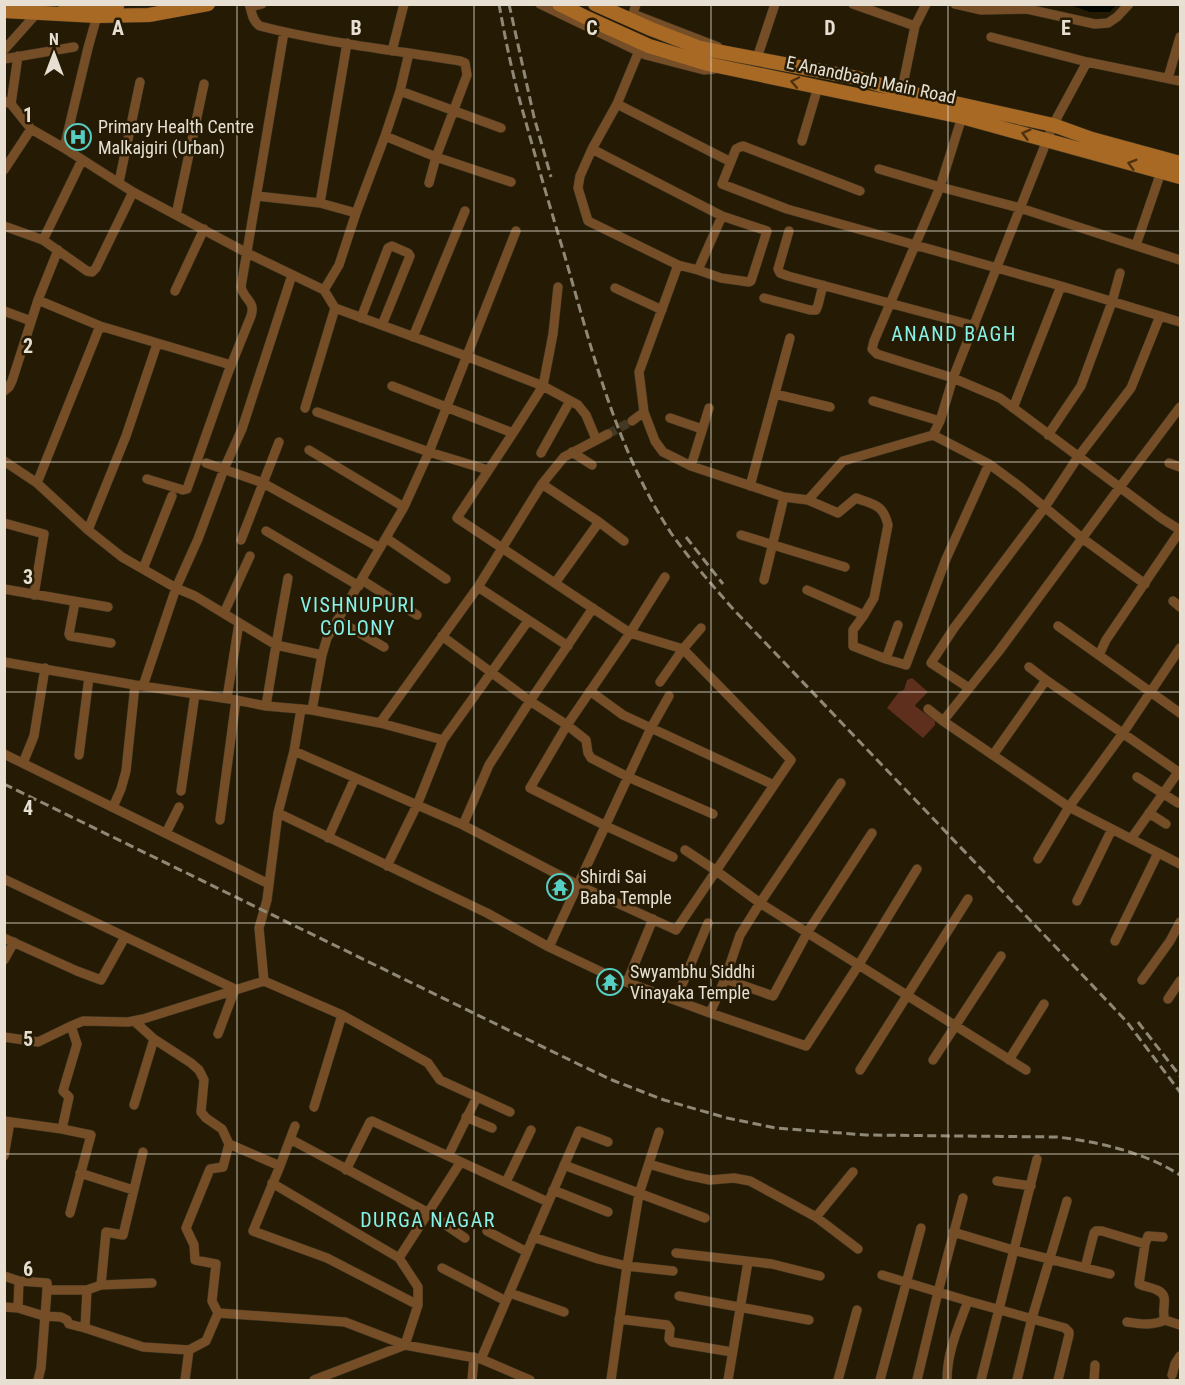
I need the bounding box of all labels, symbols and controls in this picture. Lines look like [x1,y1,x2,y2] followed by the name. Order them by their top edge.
[112,16,124,40] text: A
[350,16,362,40] text: B
[586,16,598,40] text: C
[824,16,836,40] text: D
[1061,16,1071,40] text: E
[24,24,84,84] north arrow
[49,30,59,49] text: N
[784,51,958,108] street label: E Anandbagh Main Road
[790,76,800,89] one-way arrow
[23,103,33,127] text: 1
[98,116,254,159] place label: Primary Health Centre Malkajgiri (Urban)
[63,122,93,152] hospital icon: Primary Health Centre Malkajgiri (Urban)
[1021,129,1032,141] one-way arrow
[1127,158,1137,171] one-way arrow
[891,322,1017,346] district label: ANAND BAGH
[23,334,33,358] text: 2
[23,565,33,589] text: 3
[300,593,416,640] district label: VISHNUPURI COLONY
[23,796,33,820] text: 4
[580,866,672,908] place label: Shirdi Sai Baba Temple
[545,872,575,902] temple icon: Shirdi Sai Baba Temple
[630,961,755,1003] place label: Swyambhu Siddhi Vinayaka Temple
[595,967,625,997] temple icon: Swyambhu Siddhi Vinayaka Temple
[23,1027,33,1051] text: 5
[360,1208,496,1232] district label: DURGA NAGAR
[23,1257,33,1281] text: 6

